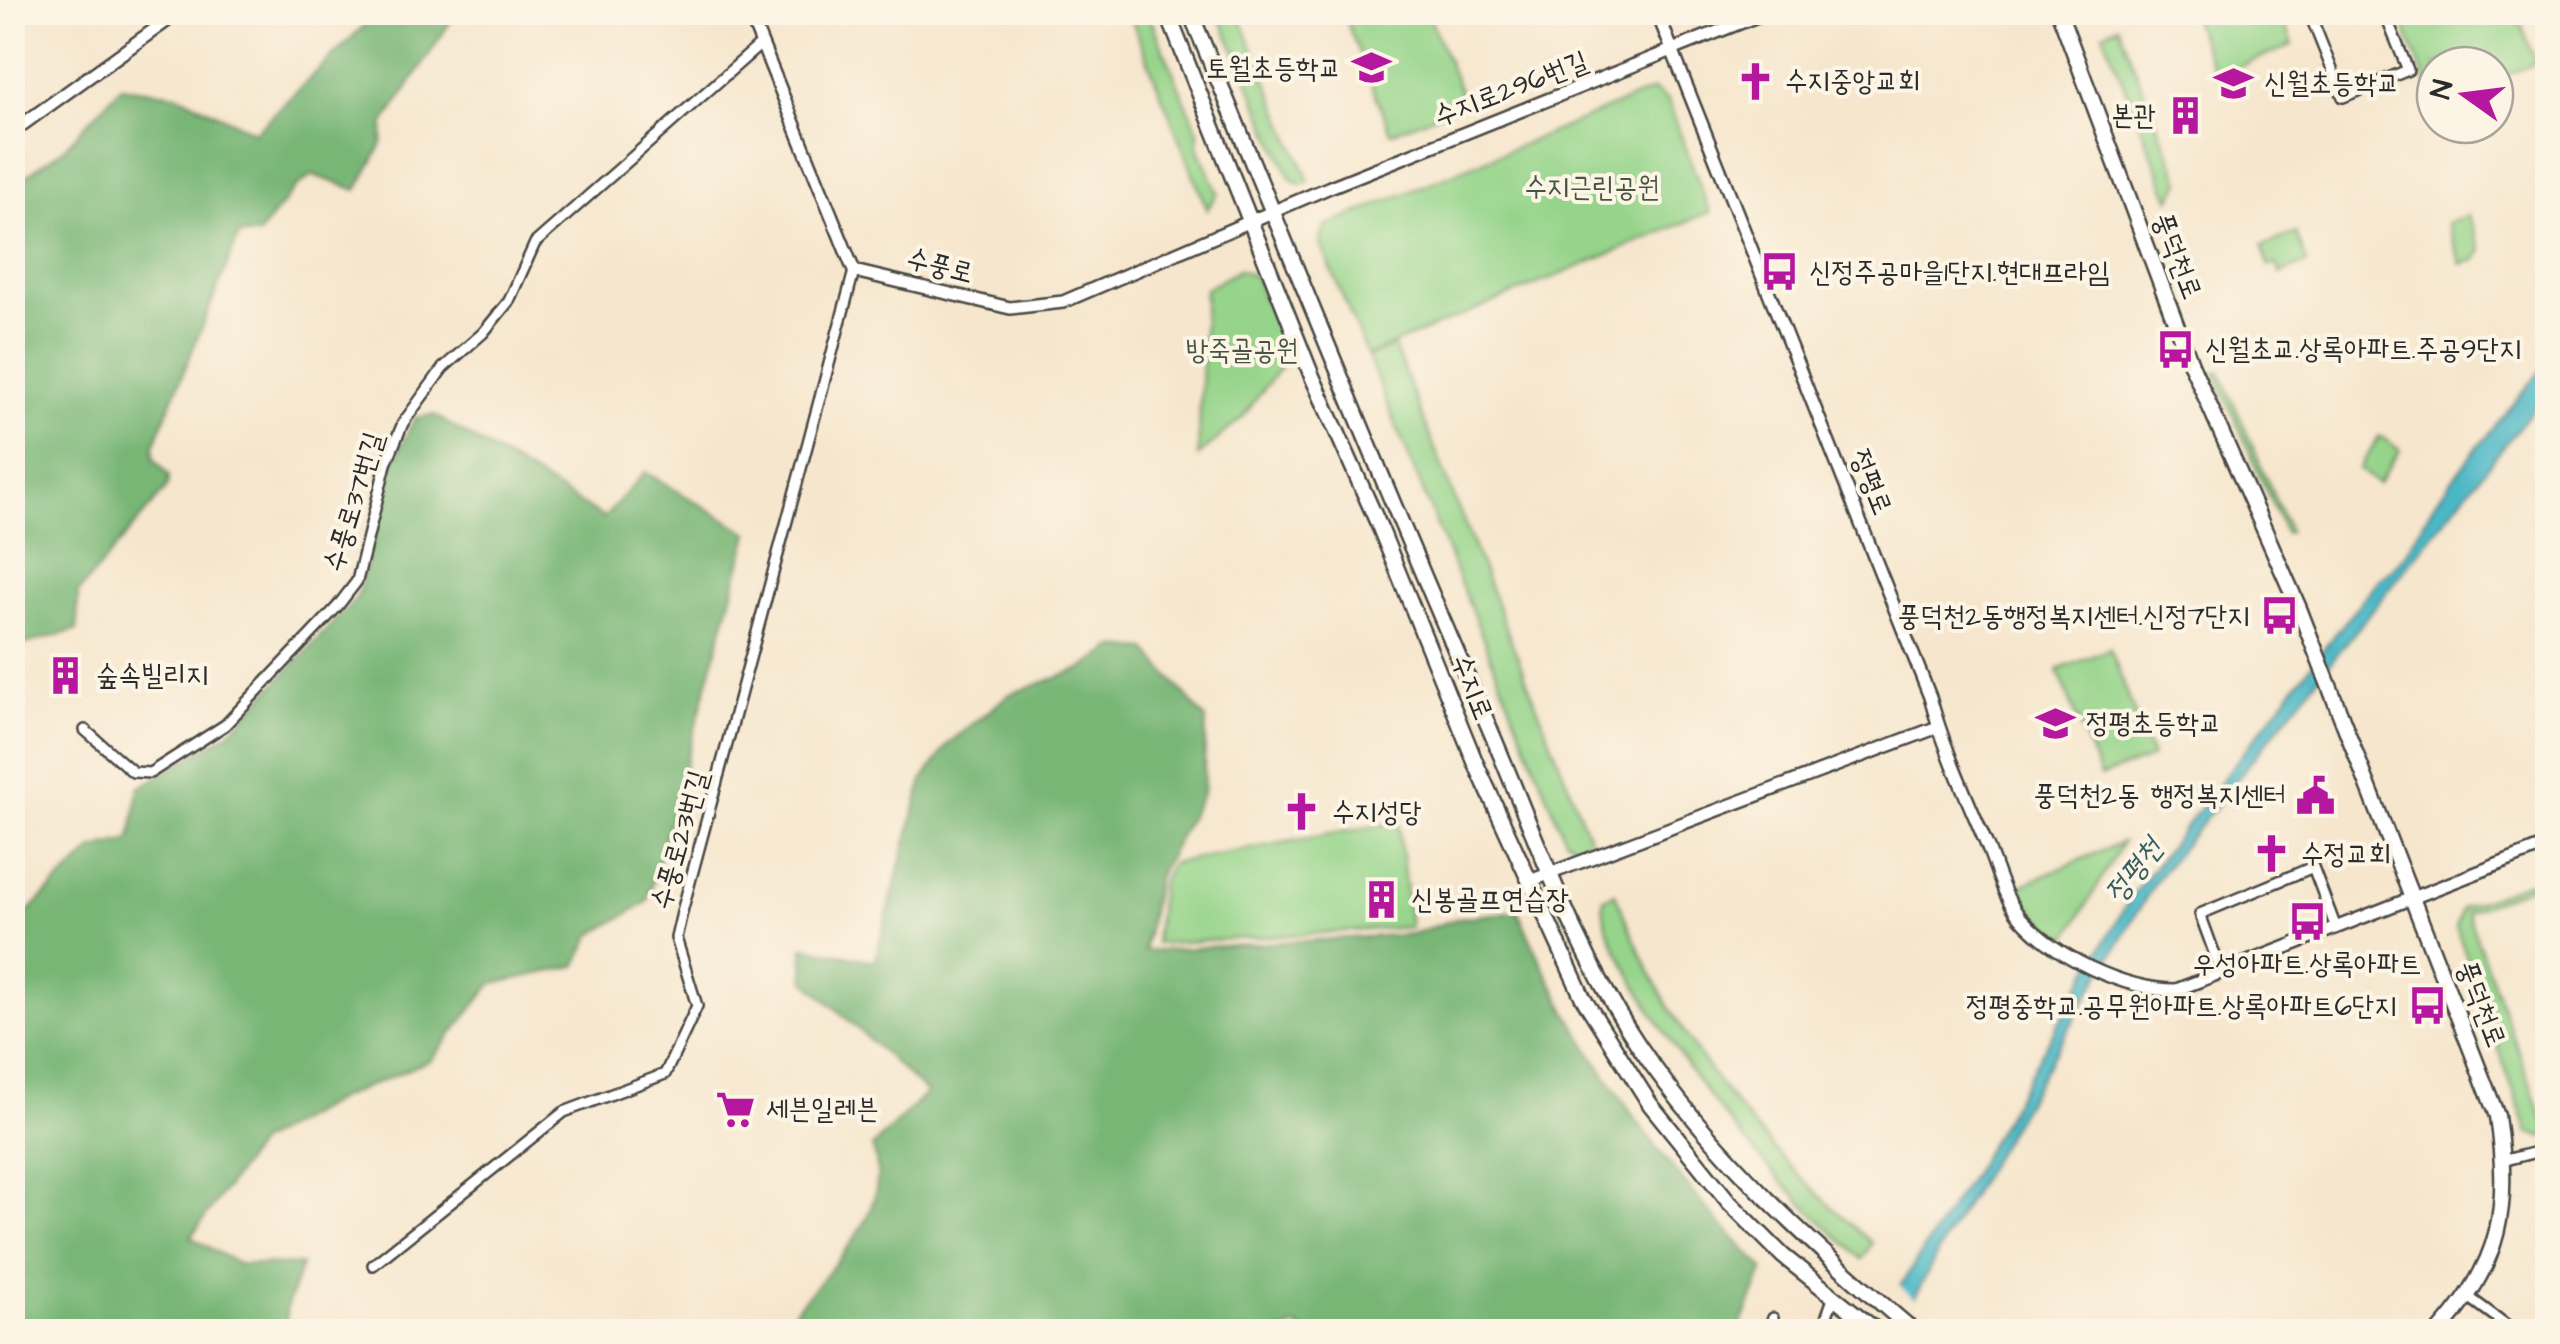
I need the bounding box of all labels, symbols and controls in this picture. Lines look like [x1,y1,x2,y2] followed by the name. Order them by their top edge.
[1428,42,1594,136] street label: 수지로296번길
[2415,45,2515,145] north arrow
[1350,47,1392,89] school or university icon: 토월초등학교
[1206,49,1341,88] place label: 토월초등학교
[1734,60,1776,102] church icon: 수지중앙교회
[1785,62,1920,101] place label: 수지중앙교회
[2213,62,2255,104] school or university icon: 신월초등학교
[2264,64,2399,103] place label: 신월초등학교
[2421,76,2463,103] text: N
[2165,94,2207,136] building icon: 본관
[2111,96,2156,135] place label: 본관
[1524,168,1660,207] park label: 수지근린공원
[2143,207,2211,305] street label: 풍덕천로
[902,239,978,293] street label: 수풍로
[1758,251,1800,293] bus stop icon: 신정주공마을1단지.현대프라임
[1809,253,2109,292] place label: 신정주공마을1단지.현대프라임
[2154,328,2196,370] bus stop icon: 신월초교.상록아파트.주공9단지
[2205,330,2522,369] place label: 신월초교.상록아파트.주공9단지
[1186,331,1298,370] park label: 방죽골공원
[314,427,394,577] street label: 수풍로37번길
[1840,443,1902,521] street label: 정평로
[2259,595,2301,637] bus stop icon: 풍덕천2동행정복지센터.신정7단지
[1897,597,2250,636] place label: 풍덕천2동행정복지센터.신정7단지
[1441,648,1503,726] street label: 수지로
[45,654,87,696] building icon: 숲속빌리지
[96,656,209,695] place label: 숲속빌리지
[2035,702,2077,744] school or university icon: 정평초등학교
[2086,704,2221,743] place label: 정평초등학교
[642,766,718,914] street label: 수풍로23번길
[2295,774,2337,816] public building icon: 풍덕천2동 행정복지센터
[2033,776,2286,815] place label: 풍덕천2동 행정복지센터
[1281,791,1323,833] church icon: 수지성당
[1332,793,1422,832] place label: 수지성당
[2095,827,2175,912] water label: 정평천
[2250,833,2292,875] church icon: 수정교회
[2301,835,2391,874] place label: 수정교회
[1360,878,1402,920] building icon: 신봉골프연습장
[1411,880,1569,919] place label: 신봉골프연습장
[2286,901,2328,943] bus stop icon: 우성아파트.상록아파트
[2192,945,2422,984] place label: 우성아파트.상록아파트
[2447,955,2515,1053] street label: 풍덕천로
[2406,985,2448,1027] bus stop icon: 정평중학교.공무원아파트.상록아파트6단지
[1966,987,2397,1026] place label: 정평중학교.공무원아파트.상록아파트6단지
[715,1088,757,1130] supermarket icon: 세븐일레븐
[766,1090,879,1129] place label: 세븐일레븐

